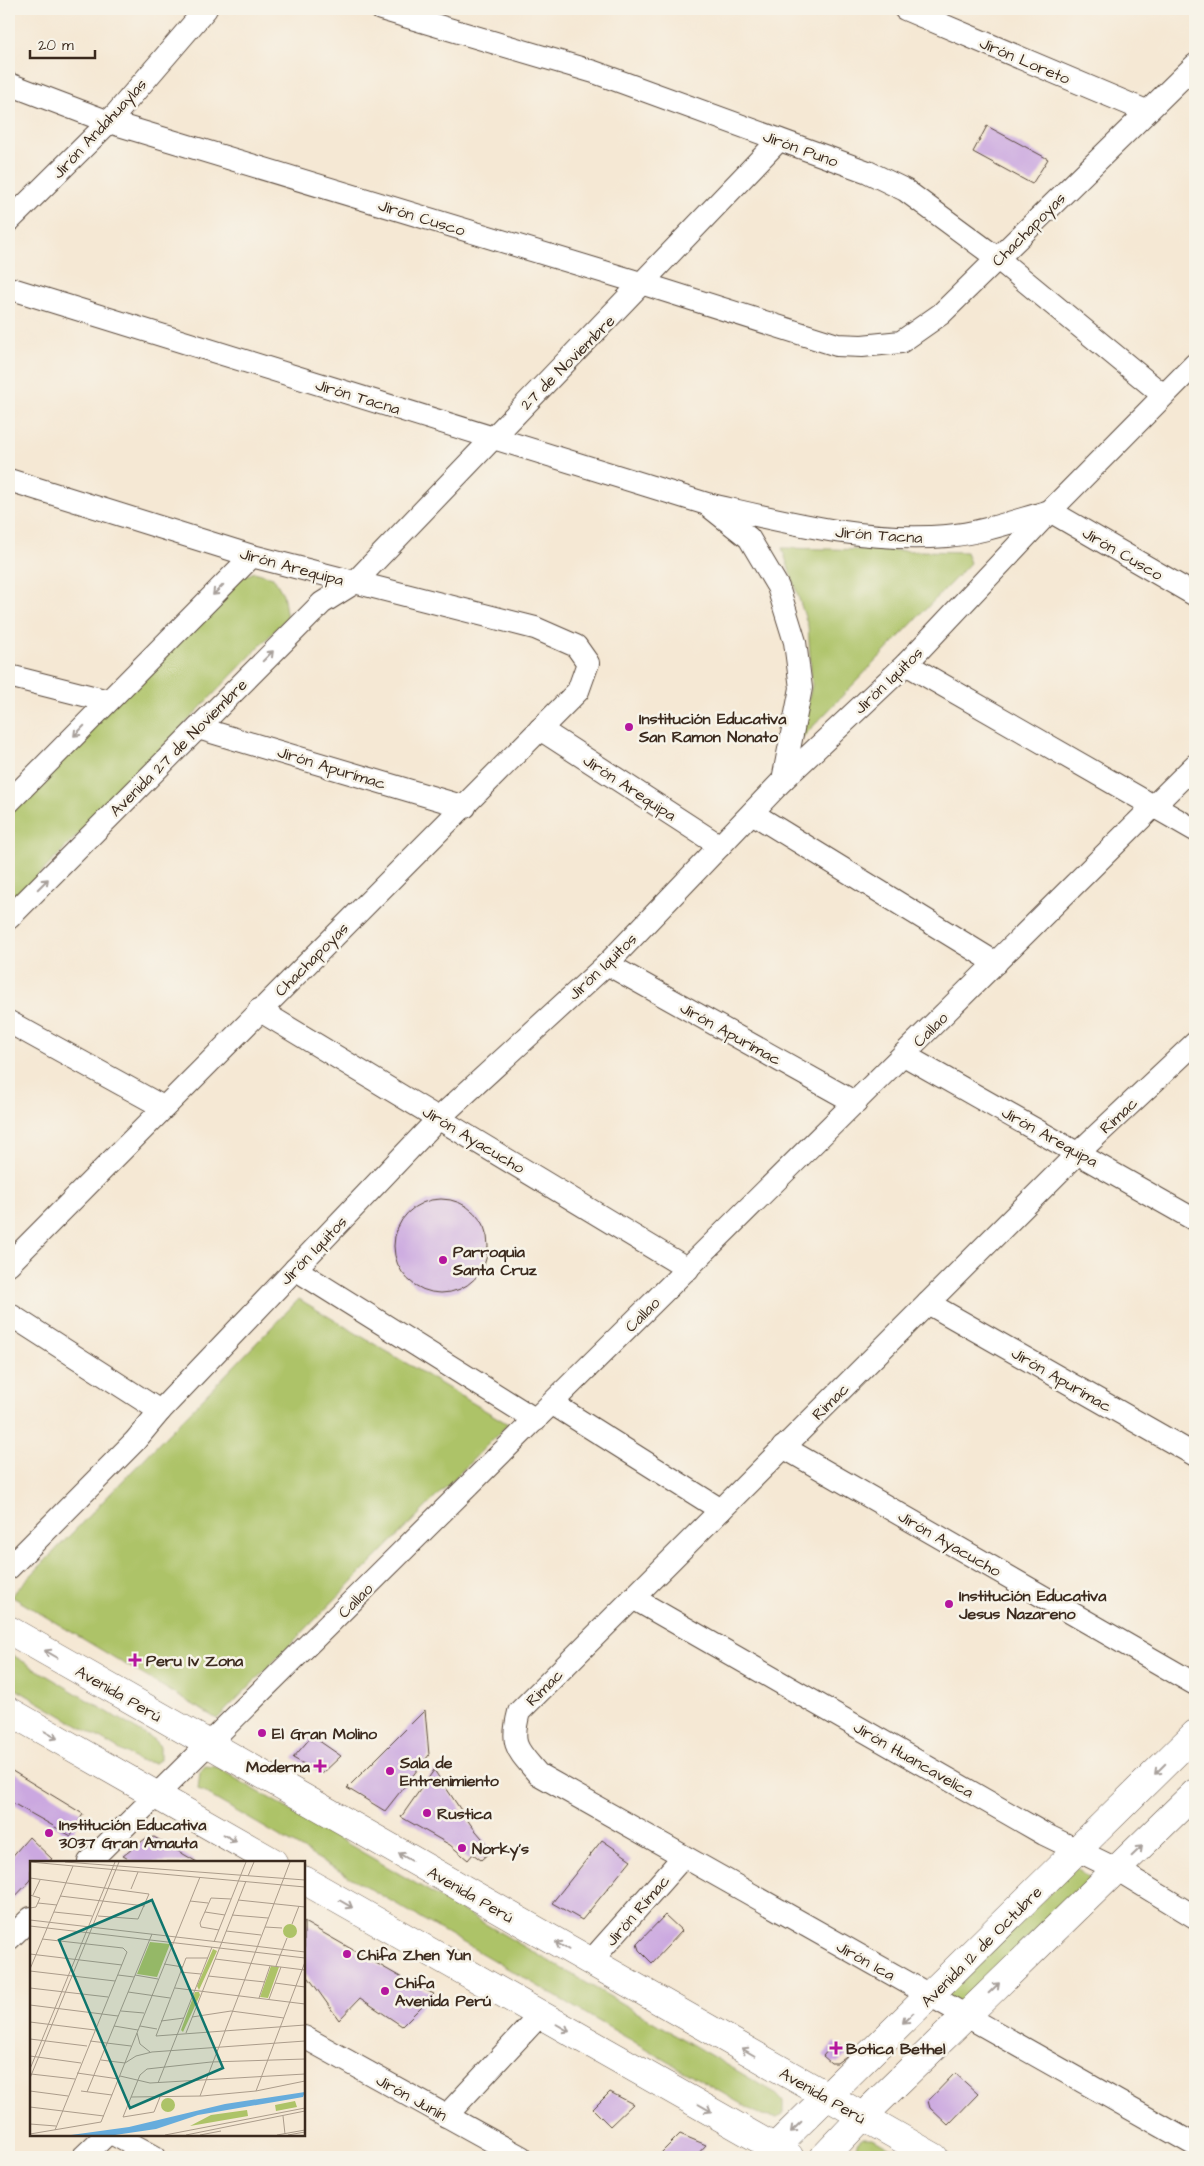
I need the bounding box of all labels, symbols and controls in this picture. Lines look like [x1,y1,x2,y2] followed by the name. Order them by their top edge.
[30,28,95,60] scale bar
[976,32,1073,90] street label: Jirón Loreto
[38,35,74,56] text: 20 m
[48,74,153,184] street label: Jirón Andahuaylas
[760,125,841,173] street label: Jirón Puno
[987,188,1071,272] street label: Chachapoyas
[376,194,468,242] street label: Jirón Cusco
[515,310,620,415] street label: 27 de Noviembre
[313,374,403,420] street label: Jirón Tacna
[835,521,923,549] street label: Jirón Tacna
[1078,522,1167,586] street label: Jirón Cusco
[237,543,346,591] street label: Jirón Arequipa
[212,584,224,596] one-way arrow
[849,642,928,719] street label: Jirón Iquitos
[262,650,274,662] one-way arrow
[105,674,253,821] street label: Avenida 27 de Noviembre
[638,708,787,748] place label: Institución Educativa San Ramon Nonato
[623,721,635,733] marker: Institución Educativa San Ramon Nonato
[73,725,85,737] one-way arrow
[275,741,389,795] street label: Jirón Apurímac
[579,750,680,826] street label: Jirón Arequipa
[37,878,49,890] one-way arrow
[270,918,354,1002] street label: Chachapoyas
[563,928,642,1005] street label: Jirón Iquitos
[676,997,785,1071] street label: Jirón Apurímac
[908,1007,953,1052] street label: Callao
[1095,1092,1142,1139] street label: Rimac
[418,1101,529,1180] street label: Jirón Ayacucho
[998,1101,1101,1172] street label: Jirón Arequipa
[275,1211,352,1290] street label: Jirón Iquitos
[452,1241,538,1281] place label: Parroquia Santa Cruz
[437,1254,449,1266] marker: Parroquia Santa Cruz
[620,1292,665,1337] street label: Callao
[1007,1342,1116,1417] street label: Jirón Apurímac
[807,1378,854,1425] street label: Rimac
[893,1505,1005,1583] street label: Jirón Ayacucho
[333,1578,378,1623] street label: Callao
[958,1585,1107,1625] place label: Institución Educativa Jesus Nazareno
[943,1598,955,1610] marker: Institución Educativa Jesus Nazareno
[45,1649,59,1659] one-way arrow
[146,1650,244,1672] place label: Peru Iv Zona
[128,1653,142,1667] marker: Peru Iv Zona
[71,1660,166,1727] street label: Avenida Perú
[521,1664,568,1711] street label: Rimac
[849,1716,978,1803] street label: Jirón Huancavelica
[272,1723,378,1745] place label: El Gran Molino
[256,1727,268,1739] marker: El Gran Molino
[43,1731,58,1740] one-way arrow
[399,1752,500,1792] place label: Sala de Entrenimiento
[246,1756,311,1778] place label: Moderna
[314,1760,326,1772] marker: Moderna
[1155,1762,1167,1774] one-way arrow
[384,1765,396,1777] marker: Sala de Entrenimiento
[437,1803,493,1825] place label: Rustica
[421,1807,433,1819] marker: Rustica
[58,1814,207,1854] place label: Institución Educativa 3037 Gran Amauta
[43,1827,55,1839] marker: Institución Educativa 3037 Gran Amauta
[223,1833,237,1843] one-way arrow
[472,1838,529,1861] place label: Norky's
[456,1842,468,1854] marker: Norky's
[1130,1845,1143,1857] one-way arrow
[399,1851,413,1861] one-way arrow
[30,1861,305,2136] inset map
[423,1861,518,1928] street label: Avenida Perú
[601,1870,675,1951] street label: Jirón Rímac
[916,1881,1047,2012] street label: Avenida 12 de Octubre
[338,1900,353,1909] one-way arrow
[832,1936,899,1986] street label: Jirón Ica
[554,1941,569,1951] one-way arrow
[357,1944,471,1966] place label: Chifa Zhen Yun
[341,1948,353,1960] marker: Chifa Zhen Yun
[395,1972,491,2012] place label: Chifa Avenida Perú
[988,1982,1001,1994] one-way arrow
[379,1985,391,1997] marker: Chifa Avenida Perú
[902,2012,915,2024] one-way arrow
[556,2023,571,2033] one-way arrow
[846,2038,946,2060] place label: Botica Bethel
[830,2042,842,2054] marker: Botica Bethel
[742,2047,756,2057] one-way arrow
[775,2062,870,2129] street label: Avenida Perú
[372,2069,451,2126] street label: Jirón Junín
[697,2103,712,2113] one-way arrow
[790,2121,802,2133] one-way arrow

